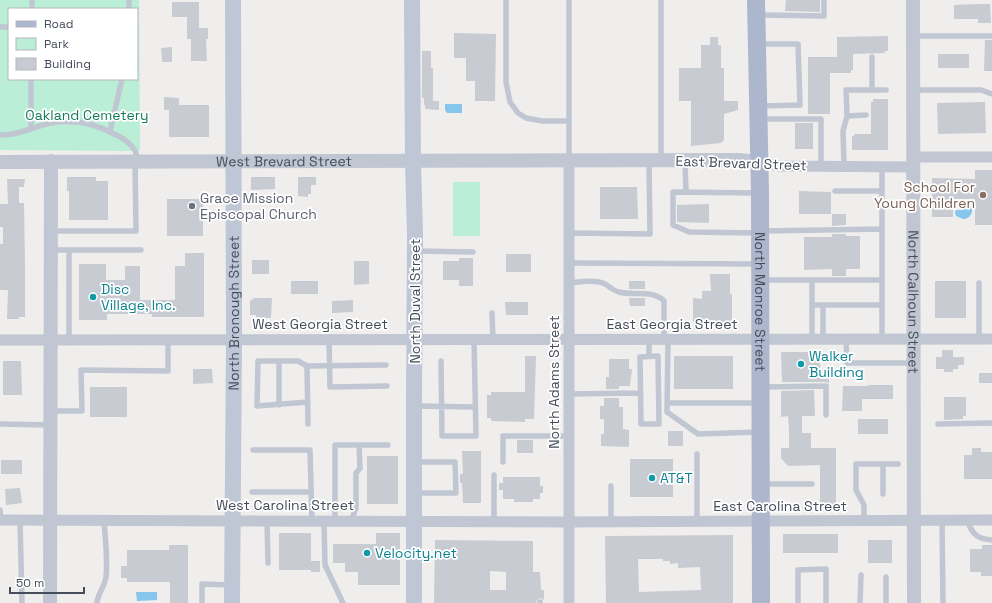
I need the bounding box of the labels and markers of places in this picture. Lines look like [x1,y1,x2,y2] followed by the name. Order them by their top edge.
[874,178,975,212] place label: School For Young Children
[200,189,317,223] place label: Grace Mission Episcopal Church
[978,190,988,200] marker: School For Young Children
[187,201,197,211] marker: Grace Mission Episcopal Church
[101,280,175,314] place label: Disc Village, Inc.
[88,292,98,302] marker: Disc Village, Inc.
[809,347,864,381] place label: Walker Building
[796,359,806,369] marker: Walker Building
[660,469,693,487] place label: AT&T
[647,473,657,483] marker: AT&T
[375,544,457,562] place label: Velocity.net
[362,548,372,558] marker: Velocity.net

